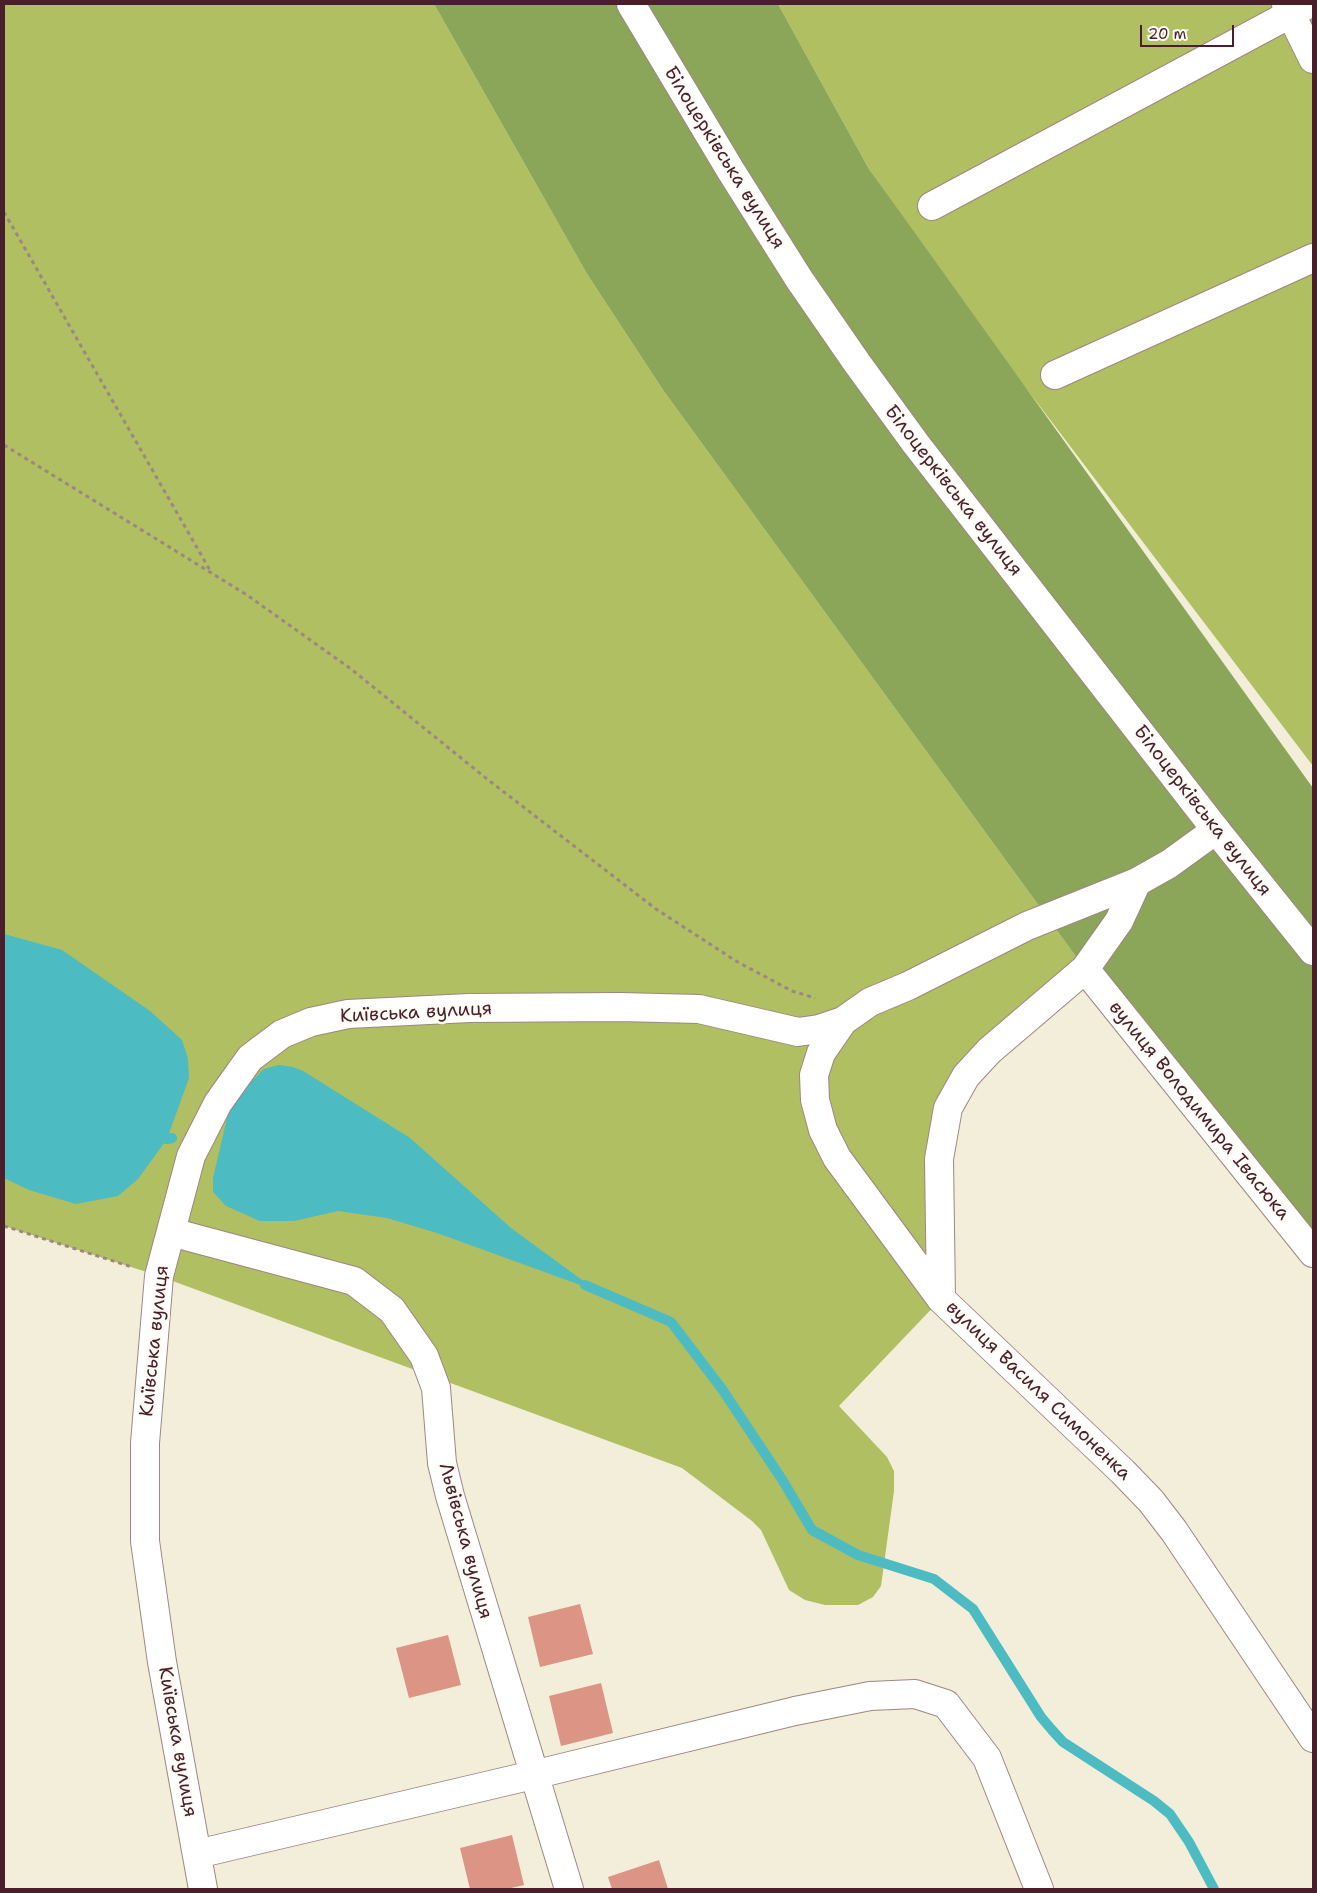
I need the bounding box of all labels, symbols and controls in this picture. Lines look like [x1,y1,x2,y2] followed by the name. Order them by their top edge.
[1142,15,1236,47] scale bar
[1148,24,1187,44] text: 20 m
[658,63,790,253] street label: Білоцерківська вулиця
[879,401,1027,581] street label: Білоцерківська вулиця
[1128,721,1276,901] street label: Білоцерківська вулиця
[1104,997,1294,1225] street label: вулиця Володимира Івасюка
[339,998,493,1028] street label: Київська вулиця
[136,1264,174,1418] street label: Київська вулиця
[941,1296,1135,1486] street label: вулиця Василя Симоненка
[433,1460,497,1622] street label: Львівська вулиця
[153,1665,201,1819] street label: Київська вулиця

